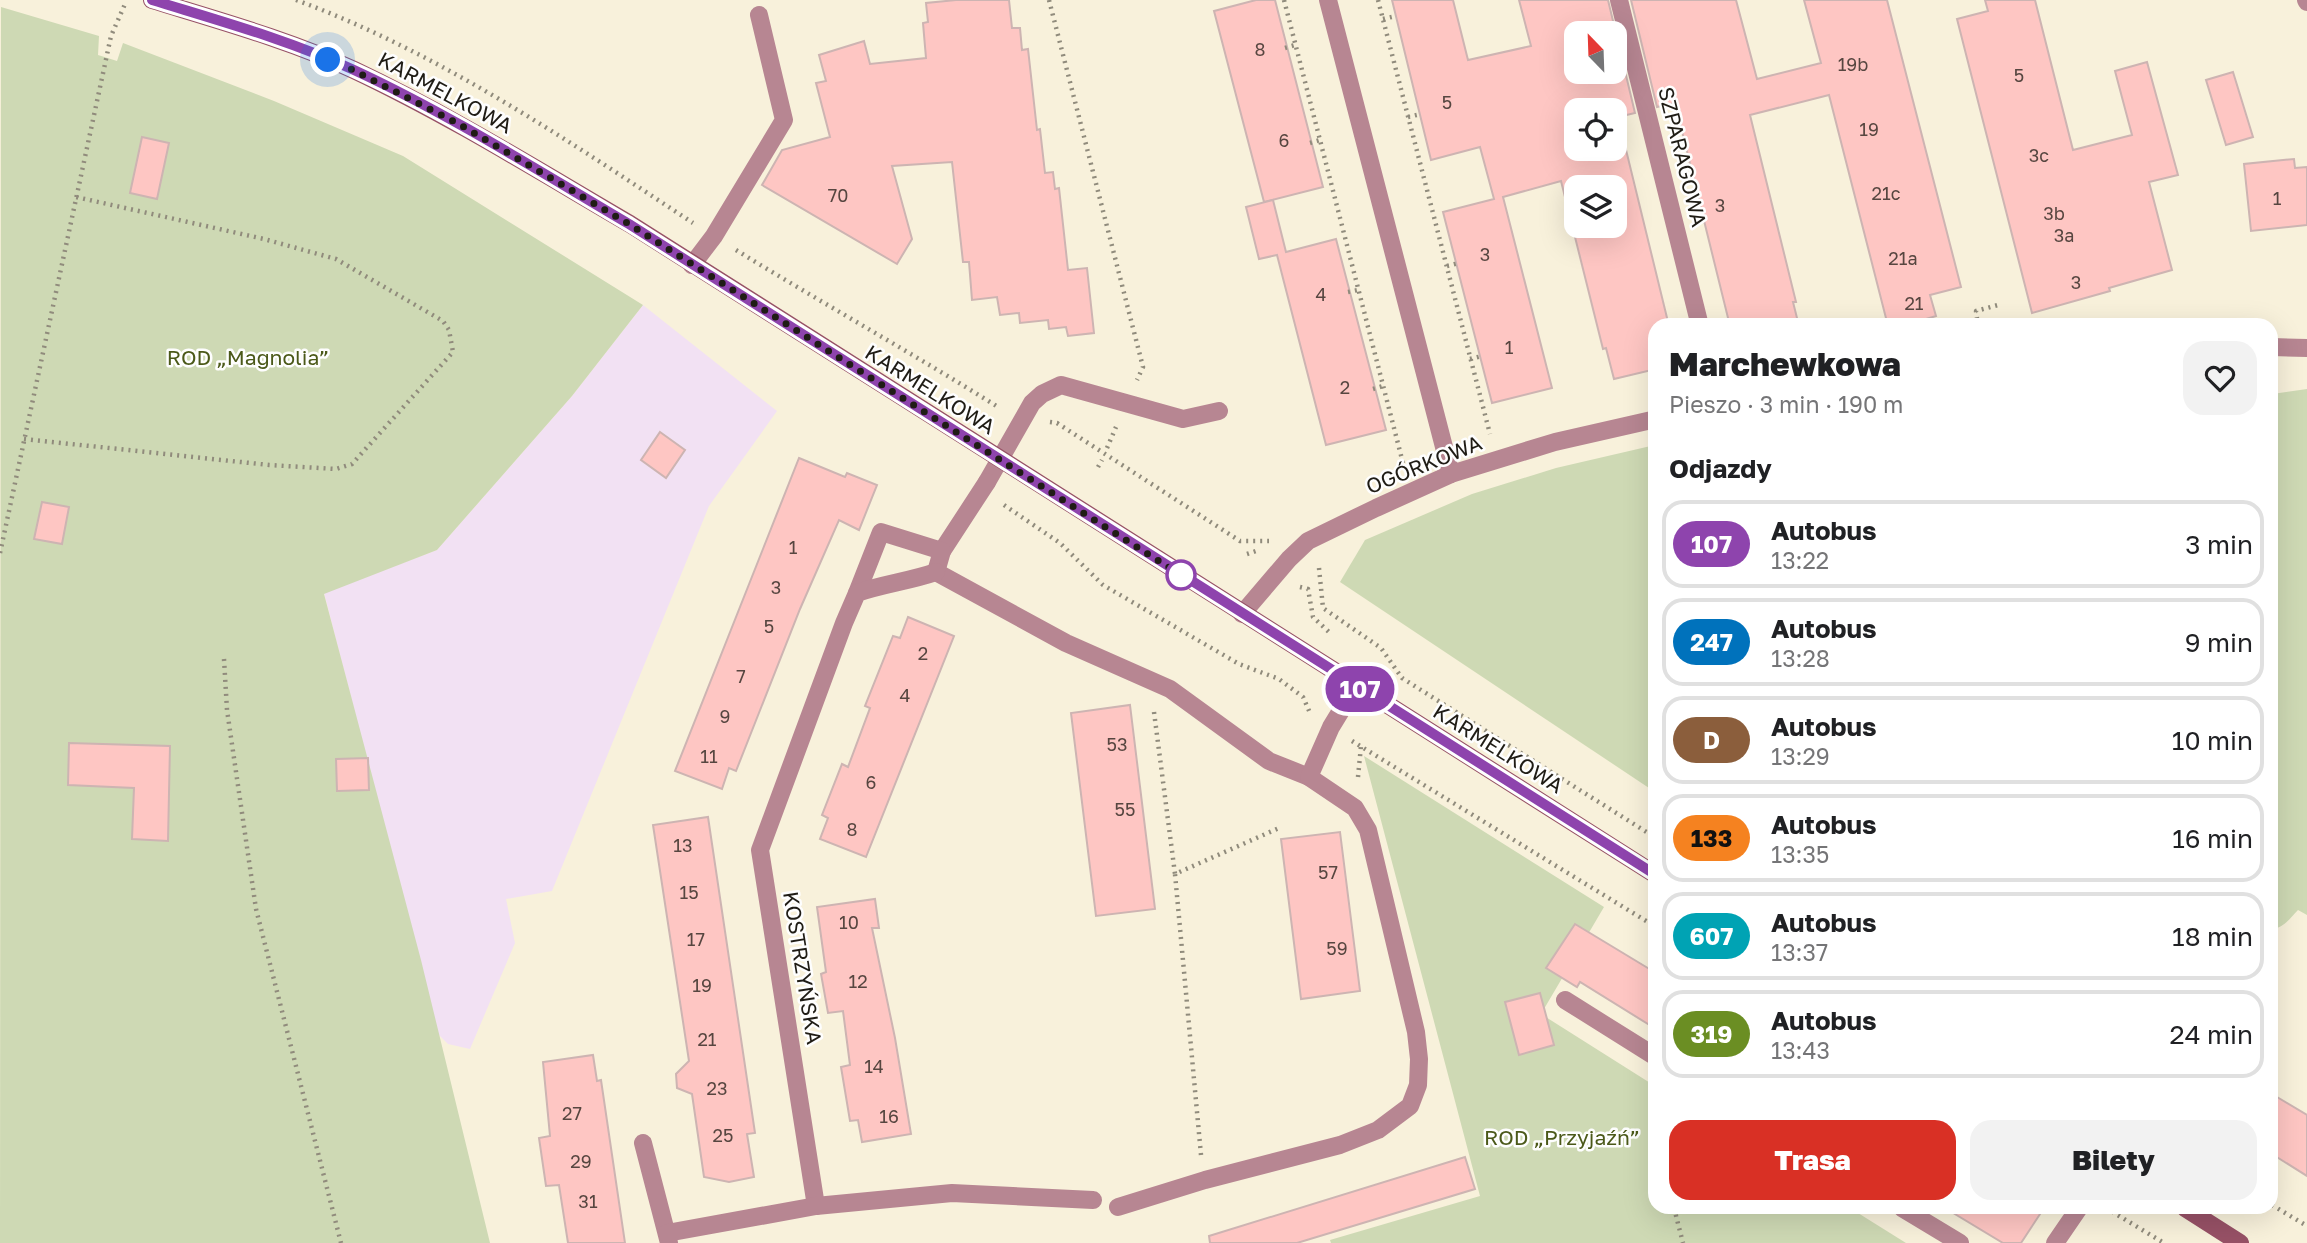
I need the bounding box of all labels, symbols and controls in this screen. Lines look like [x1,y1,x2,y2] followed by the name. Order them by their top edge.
[1564,21,1628,84] north arrow
[1564,21,1627,238] map controls
[1255,38,1265,60] house number: 8
[310,42,345,77] your location
[374,46,517,138] street label: KARMELKOWA
[1838,53,1868,75] house number: 19b
[2014,64,2024,86] house number: 5
[1653,84,1713,229] street label: SZPARAGOWA
[1442,91,1452,113] house number: 5
[1564,98,1627,161] button: locate
[1859,118,1879,140] house number: 19
[1279,129,1289,151] house number: 6
[2029,144,2049,166] house number: 3c
[1564,175,1627,238] button: layers
[1872,182,1901,204] house number: 21c
[828,184,848,206] house number: 70
[2273,187,2282,209] house number: 1
[1715,194,1725,216] house number: 3
[2043,202,2065,224] house number: 3b
[2054,224,2074,246] house number: 3a
[1480,243,1490,265] house number: 3
[1888,247,1918,269] house number: 21a
[2071,271,2081,293] house number: 3
[1316,283,1327,305] house number: 4
[1904,292,1924,314] house number: 21
[1505,336,1514,358] house number: 1
[861,339,1000,440] street label: KARMELKOWA
[2183,341,2257,415] button: heart
[167,344,329,370] park label: ROD „Magnolia”
[1669,344,1901,383] text: Marchewkowa
[1340,376,1350,398] house number: 2
[1669,390,1903,418] text: Pieszo · 3 min · 190 m
[1362,429,1485,499] street label: OGÓRKOWA
[1669,453,1772,484] text: Odjazdy
[1771,515,1877,546] text: Autobus
[1691,529,1732,558] text: 107
[2185,529,2253,560] text: 3 min
[789,536,798,558] house number: 1
[1771,546,1829,574] text: 13:22
[1166,560,1196,590] unlabelled marker
[771,576,781,598] house number: 3
[1771,613,1877,644] text: Autobus
[764,615,774,637] house number: 5
[1690,627,1733,656] text: 247
[2185,627,2253,658] text: 9 min
[918,642,928,664] house number: 2
[1771,644,1830,672] text: 13:28
[736,665,746,687] house number: 7
[1320,666,1400,712] line badge: 107
[1339,674,1381,703] text: 107
[900,684,911,706] house number: 4
[1429,698,1568,799] street label: KARMELKOWA
[720,705,730,727] house number: 9
[1771,711,1877,742] text: Autobus
[1703,725,1720,754] text: D
[2172,725,2253,756] text: 10 min
[1107,733,1127,755] house number: 53
[1771,742,1830,770] text: 13:29
[700,745,718,767] house number: 11
[866,771,876,793] house number: 6
[1115,798,1135,820] house number: 55
[1771,809,1877,840] text: Autobus
[847,818,857,840] house number: 8
[1691,823,1732,852] text: 133
[2172,823,2253,854] text: 16 min
[673,834,693,856] house number: 13
[1771,840,1829,868] text: 13:35
[1318,861,1338,883] house number: 57
[679,881,699,903] house number: 15
[778,889,828,1046] street label: KOSTRZYŃSKA
[1771,907,1877,938] text: Autobus
[839,911,859,933] house number: 10
[1690,921,1733,950] text: 607
[2172,921,2253,952] text: 18 min
[687,928,705,950] house number: 17
[1326,937,1348,959] house number: 59
[1771,938,1828,966] text: 13:37
[848,970,868,992] house number: 12
[692,974,712,996] house number: 19
[1771,1005,1877,1036] text: Autobus
[1690,1019,1733,1048] text: 319
[2170,1019,2253,1050] text: 24 min
[697,1028,717,1050] house number: 21
[1771,1036,1830,1064] text: 13:43
[864,1055,884,1077] house number: 14
[707,1077,727,1099] house number: 23
[562,1102,582,1124] house number: 27
[879,1105,899,1127] house number: 16
[1669,1120,1956,1200] button: Trasa
[1970,1120,2257,1200] button: Bilety
[713,1124,733,1146] house number: 25
[1484,1124,1640,1150] park label: ROD „Przyjaźń”
[570,1150,592,1172] house number: 29
[578,1190,598,1212] house number: 31

